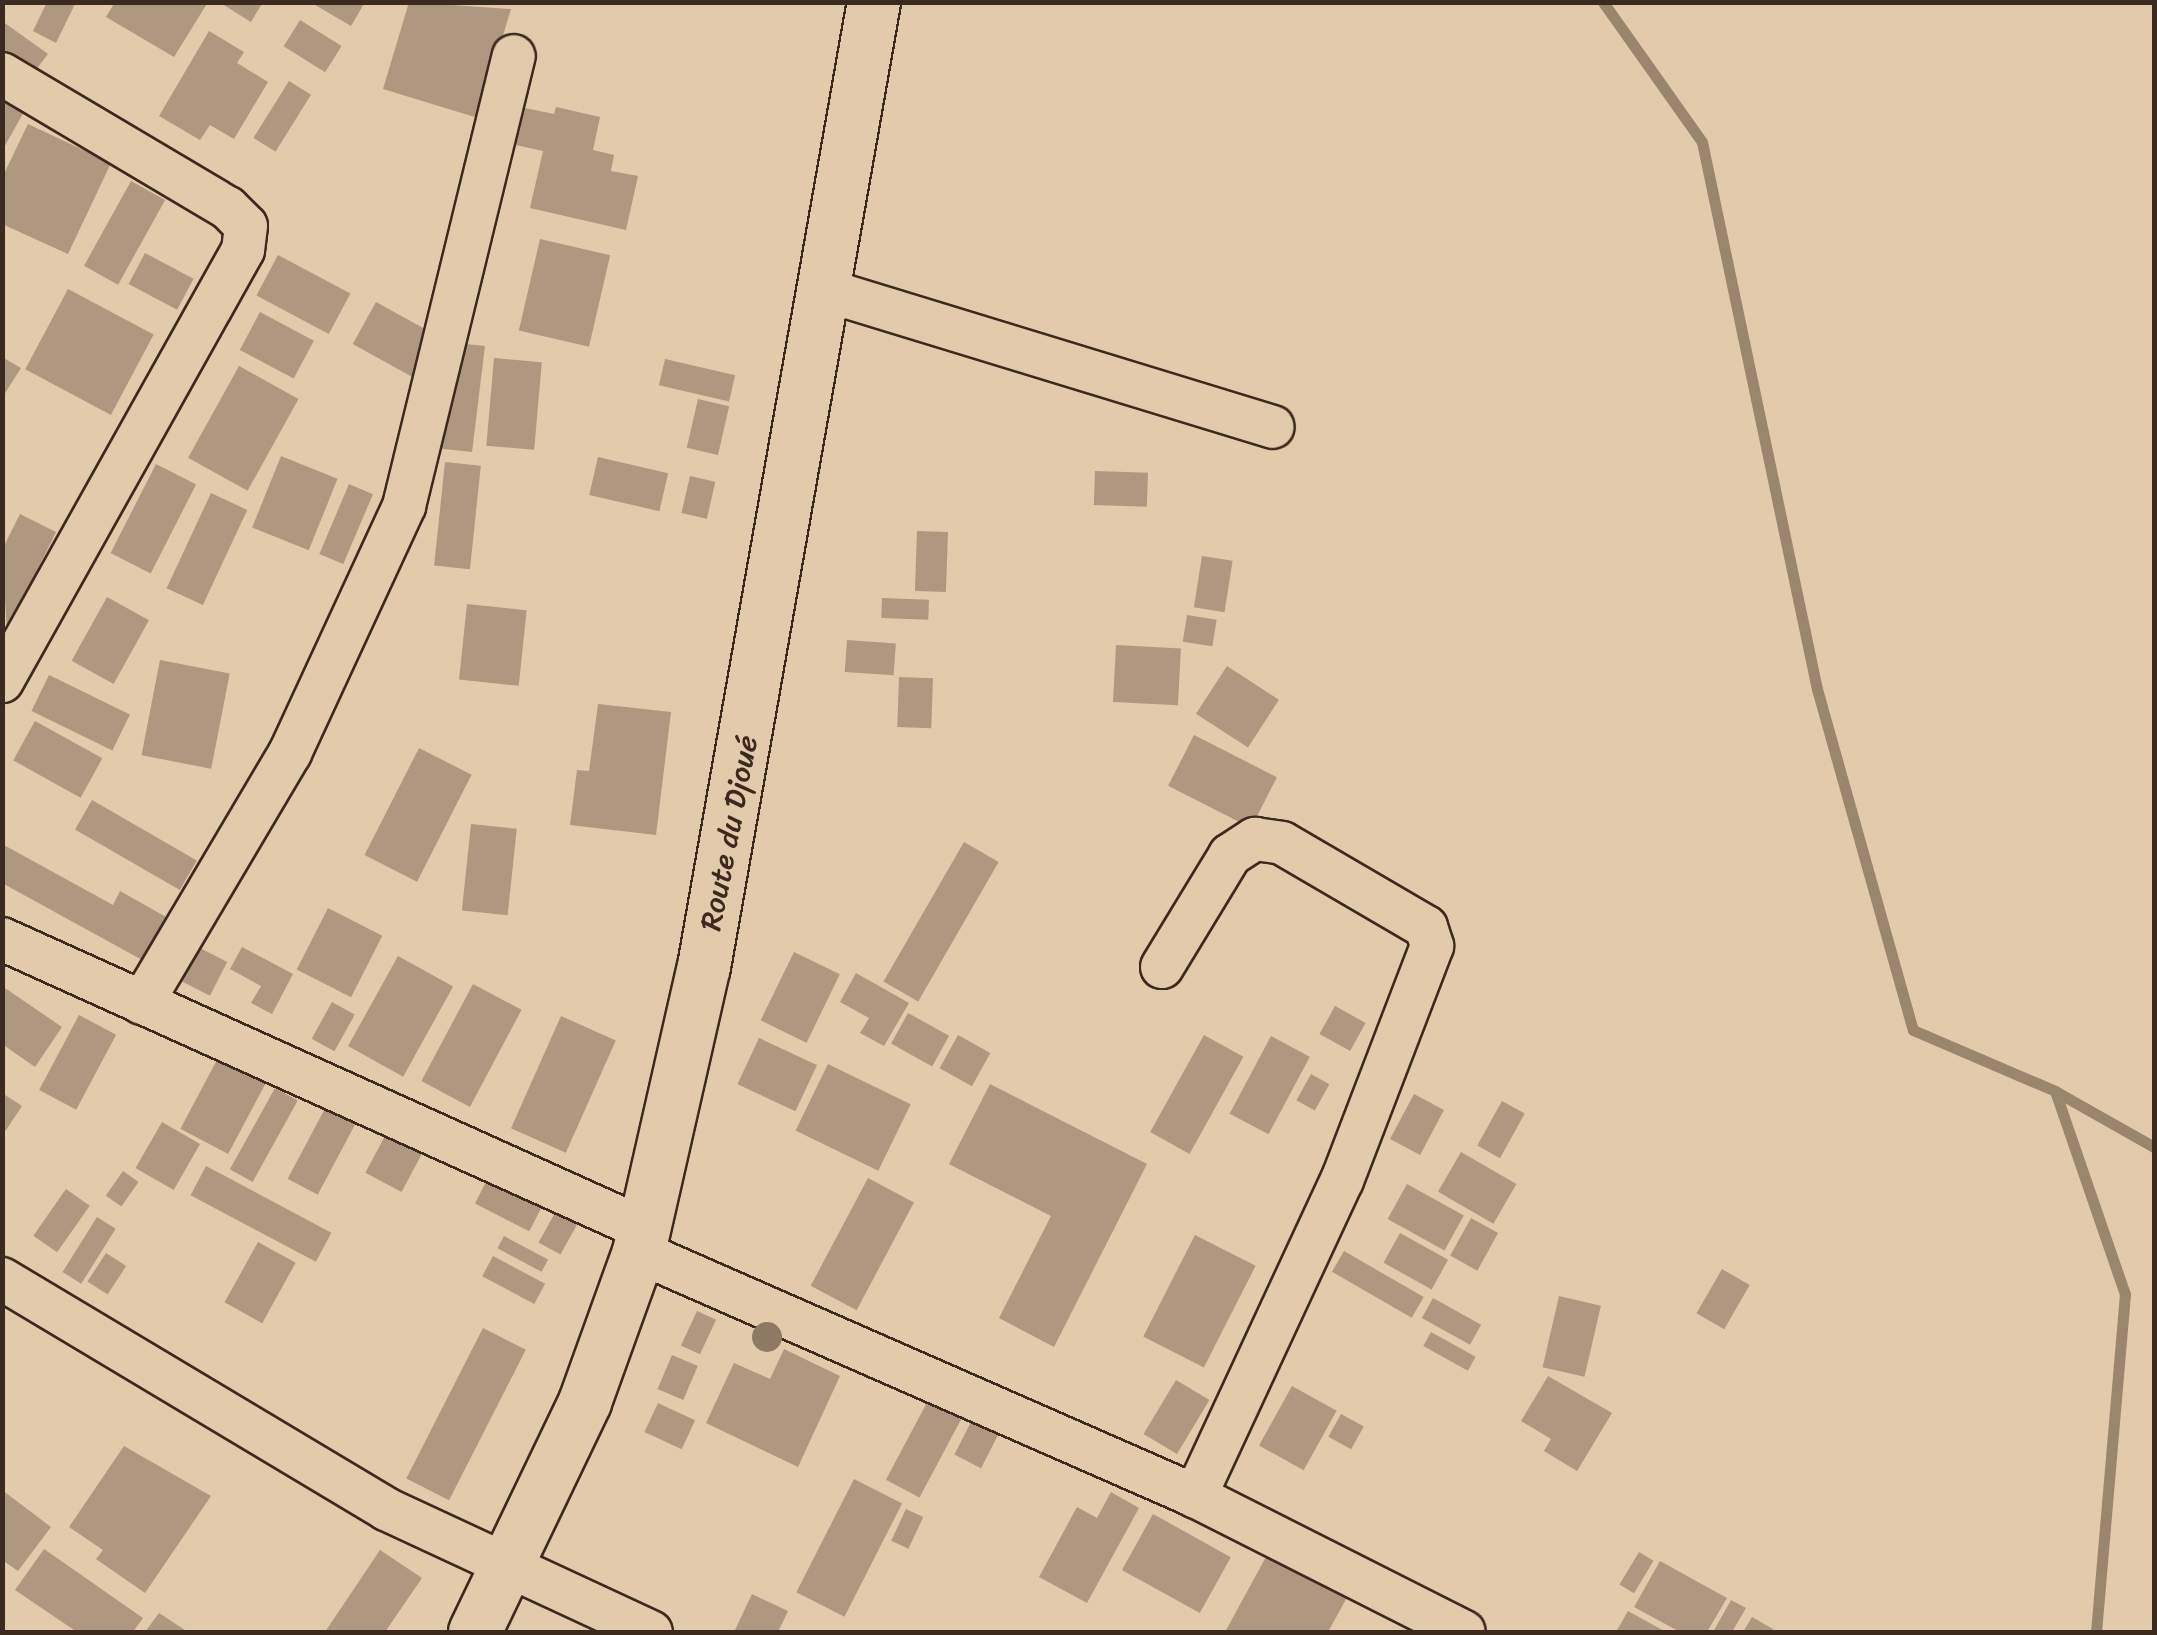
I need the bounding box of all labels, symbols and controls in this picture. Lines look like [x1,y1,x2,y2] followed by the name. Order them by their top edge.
[692,732,766,934] street label: Route du Djoué

